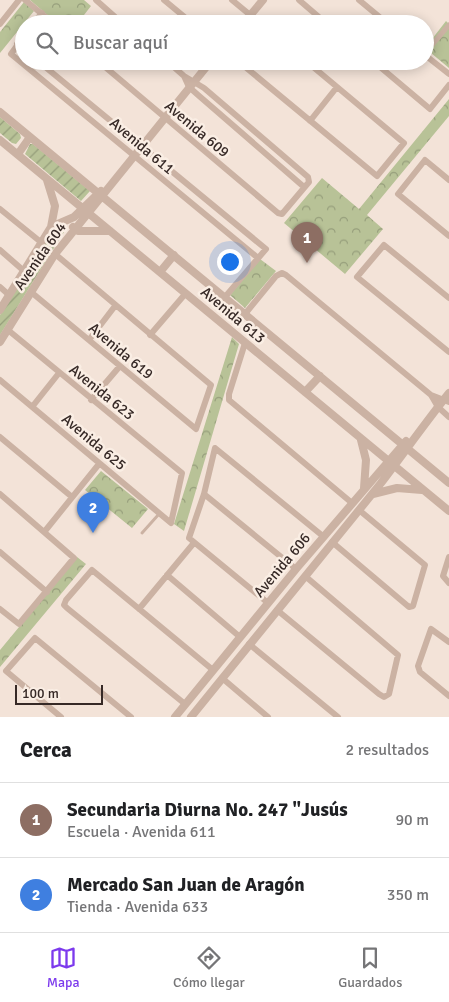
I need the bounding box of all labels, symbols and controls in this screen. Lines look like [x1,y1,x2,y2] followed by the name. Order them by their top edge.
[15,15,434,70] search box
[33,29,61,57] icon: search
[73,31,168,55] text: Buscar aquí
[161,97,233,161] street label: Avenida 609
[106,114,178,178] street label: Avenida 611
[10,219,70,293] street label: Avenida 604
[291,222,323,263] pin: 1
[217,249,243,275] your location
[197,283,269,347] street label: Avenida 613
[85,319,157,383] street label: Avenida 619
[66,360,138,424] street label: Avenida 623
[58,410,130,474] street label: Avenida 625
[77,492,109,533] pin: 2
[250,529,314,601] street label: Avenida 606
[15,682,102,705] scale bar
[22,685,59,702] text: 100 m
[20,737,72,763] text: Cerca
[346,740,429,760] text: 2 resultados
[67,798,348,822] text: Secundaria Diurna No. 247 "Jusús
[32,810,40,830] text: 1
[395,810,429,830] text: 90 m
[67,822,216,842] text: Escuela · Avenida 611
[67,873,305,897] text: Mercado San Juan de Aragón
[32,885,40,905] text: 2
[387,885,429,905] text: 350 m
[67,897,208,917] text: Tienda · Avenida 633
[47,944,80,991] tab: Mapa
[173,944,245,991] tab: Cómo llegar
[338,944,402,991] tab: Guardados

